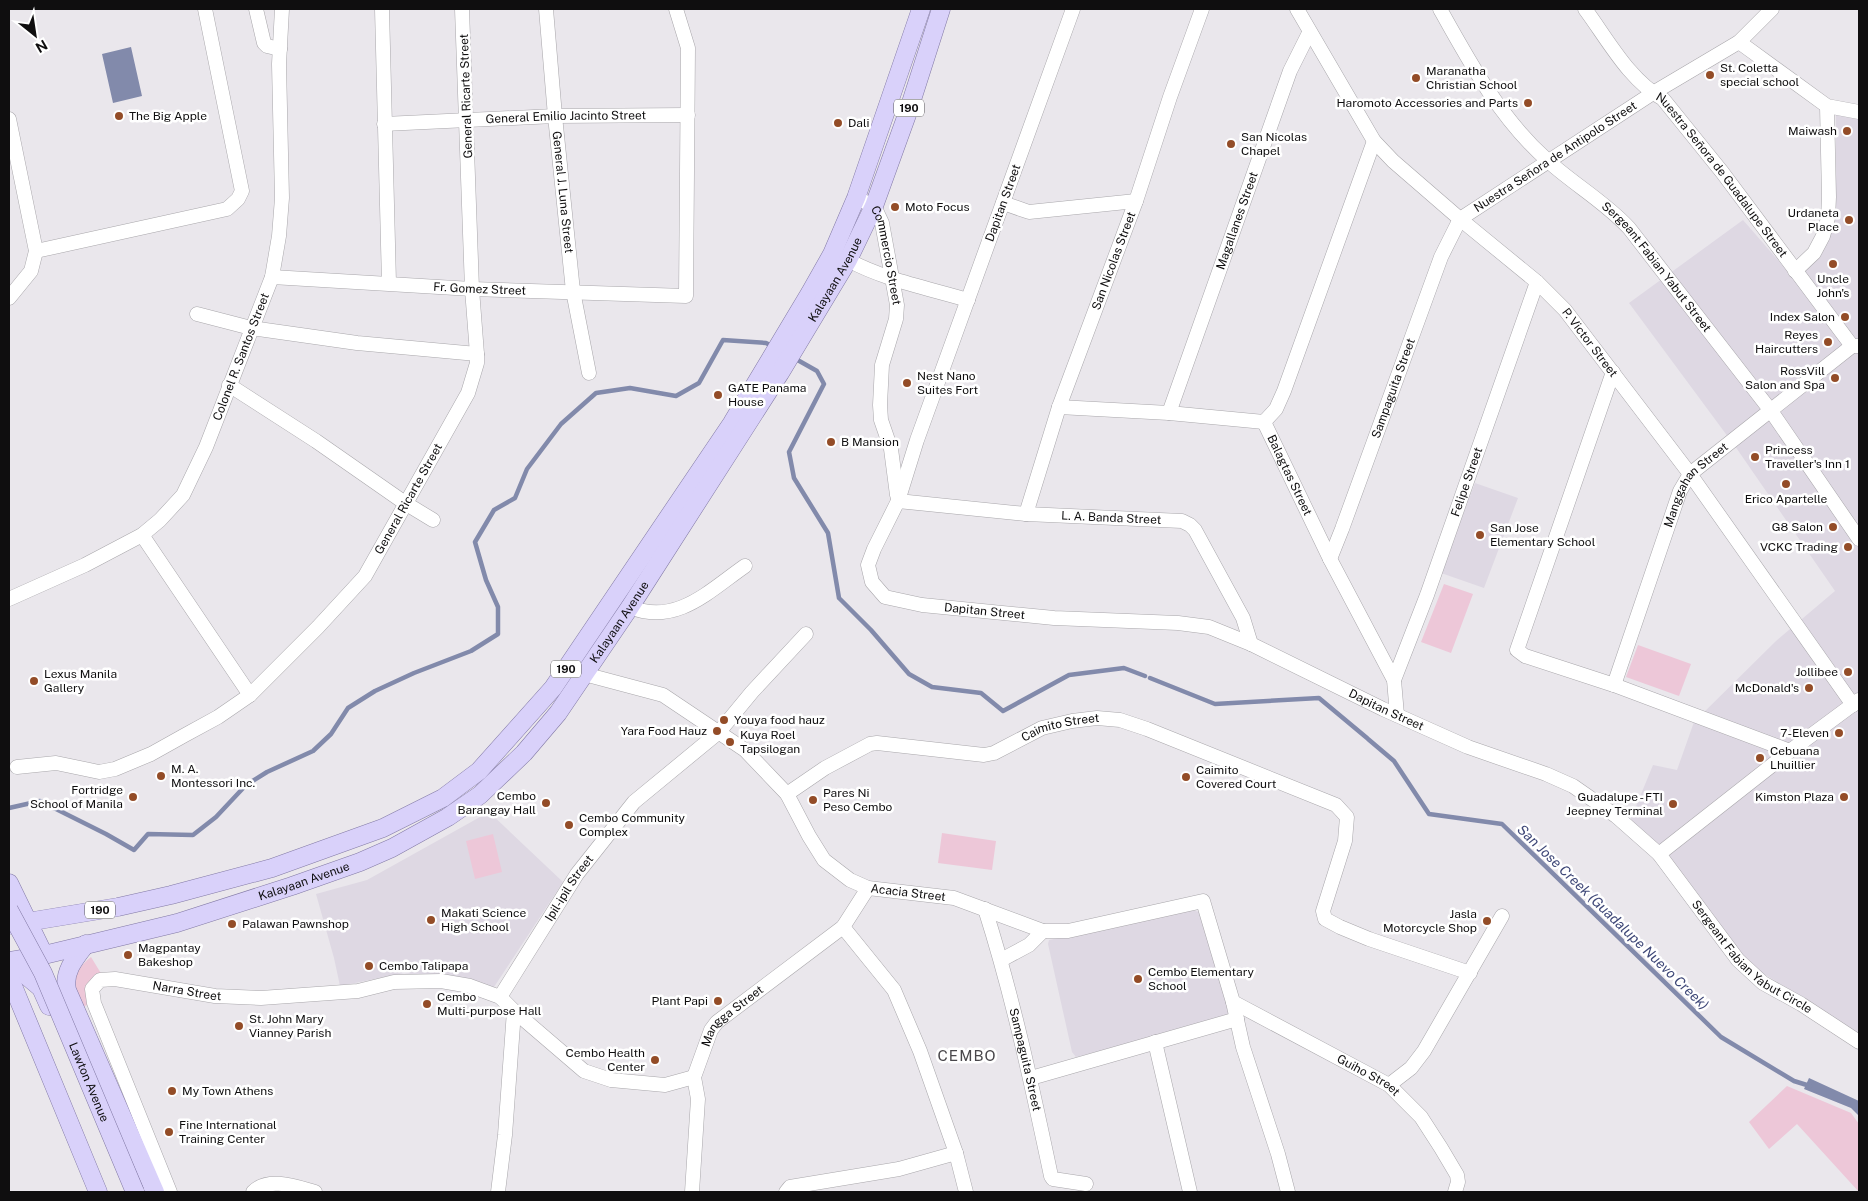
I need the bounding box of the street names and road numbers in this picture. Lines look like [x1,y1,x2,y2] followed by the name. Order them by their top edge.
[457,33,475,159] street label: General Ricarte Street
[1654,90,1790,260] street label: Nuestra Señora de Guadalupe Street
[1471,98,1640,215] street label: Nuestra Señora de Antipolo Street
[894,100,924,116] road number: 190
[485,108,647,126] street label: General Emilio Jacinto Street
[550,130,576,254] street label: General J. Luna Street
[983,162,1024,244] street label: Dapitan Street
[1213,170,1261,271] street label: Magallanes Street
[1599,199,1714,335] street label: Sergeant Fabian Yabut Street
[868,204,904,306] street label: Commercio Street
[1089,209,1139,312] street label: San Nicolas Street
[805,235,865,324] street label: Kalayaan Avenue
[433,280,527,298] street label: Fr. Gomez Street
[210,291,272,423] street label: Colonel R. Santos Street
[1559,305,1621,380] street label: P. Victor Street
[1369,336,1418,440] street label: Sampaguita Street
[1264,433,1315,518] street label: Balagtas Street
[1661,440,1731,529] street label: Manggahan Street
[372,441,445,557] street label: General Ricarte Street
[1448,445,1485,518] street label: Felipe Street
[1061,509,1162,527] street label: L. A. Banda Street
[587,578,652,666] street label: Kalayaan Avenue
[943,600,1026,622] street label: Dapitan Street
[551,661,581,678] road number: 190
[1346,686,1426,734] street label: Dapitan Street
[1019,711,1100,745] street label: Caimito Street
[542,852,596,924] street label: Ipil-ipil Street
[257,859,352,903] street label: Kalayaan Avenue
[870,881,947,904] street label: Acacia Street
[1689,897,1815,1016] street label: Sergeant Fabian Yabut Circle
[85,902,115,918] road number: 190
[152,979,222,1003] street label: Narra Street
[699,982,766,1049] street label: Mangga Street
[1006,1007,1044,1113] street label: Sampaguita Street
[66,1040,112,1124] street label: Lawton Avenue
[1335,1052,1403,1099] street label: Guiho Street

